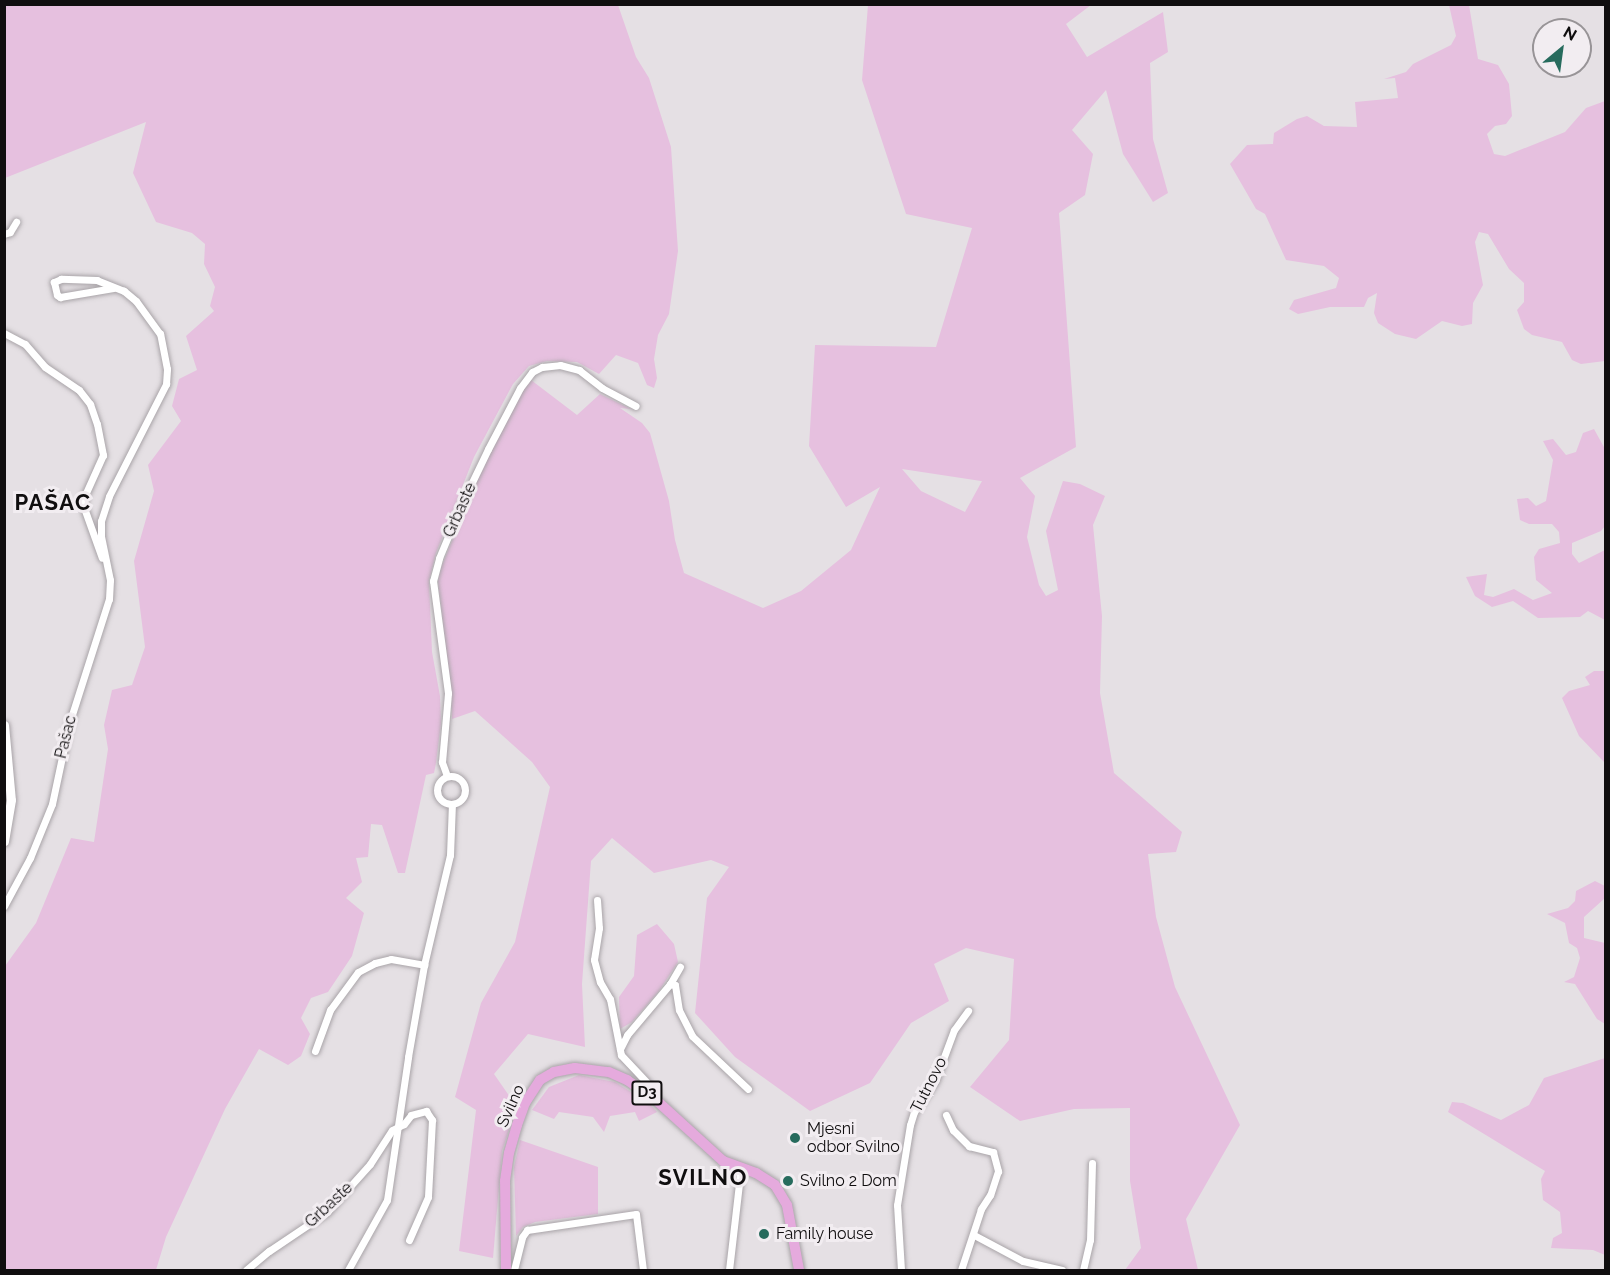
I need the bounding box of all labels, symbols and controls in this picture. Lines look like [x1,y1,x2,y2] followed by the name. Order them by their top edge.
[1532,18,1592,78] north arrow
[1560,22,1580,45] text: N
[439,480,481,540] street label: Grbaste
[14,490,92,516] district label: PAŠAC
[51,713,81,761] street label: Pašac
[907,1054,951,1116] street label: Tutnovo
[630,1081,664,1105] road number: D3
[493,1082,529,1130] street label: Svilno
[807,1119,900,1157] place label: Mjesni odbor Svilno
[788,1131,802,1145] marker: Mjesni odbor Svilno
[658,1165,748,1191] district label: SVILNO
[800,1171,897,1191] place label: Svilno 2 Dom
[781,1174,795,1188] marker: Svilno 2 Dom
[301,1178,357,1232] street label: Grbaste
[776,1224,874,1244] place label: Family house
[757,1227,771,1241] marker: Family house

